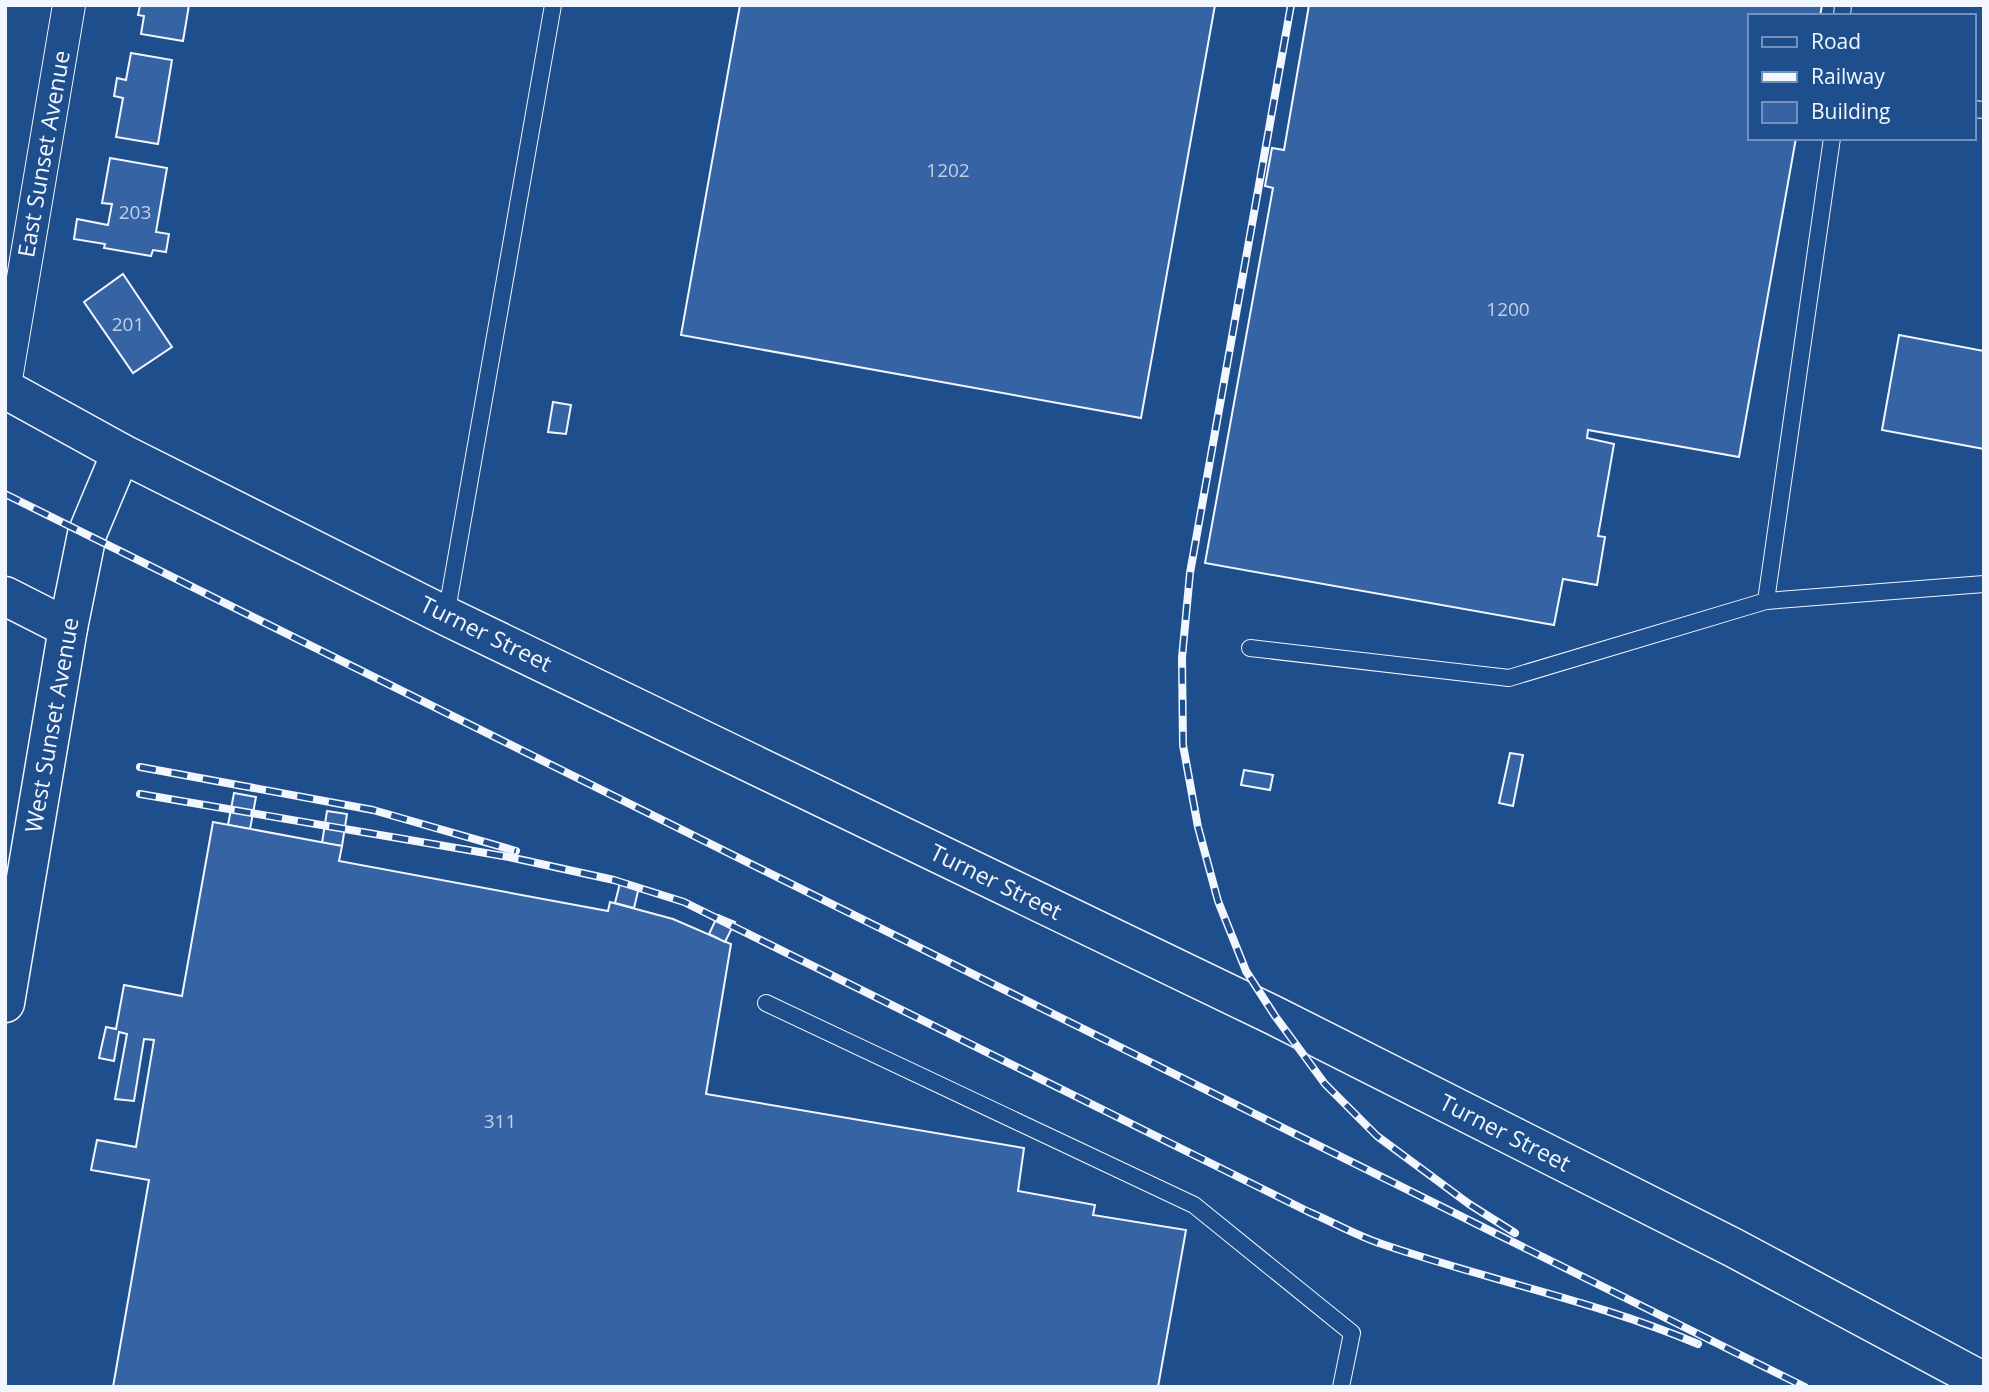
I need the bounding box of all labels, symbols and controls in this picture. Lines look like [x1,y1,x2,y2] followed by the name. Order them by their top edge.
[1748,14,1975,140] legend
[1811,27,1861,55] text: Road
[9,48,77,260] street label: East Sunset Avenue
[1811,62,1885,90] text: Railway
[1811,97,1890,125] text: Building
[926,157,970,183] house number: 1202
[119,199,151,225] house number: 203
[1486,296,1530,322] house number: 1200
[112,311,144,337] house number: 201
[415,587,558,679] street label: Turner Street
[16,615,86,835] street label: West Sunset Avenue
[925,835,1068,927] street label: Turner Street
[1435,1085,1576,1179] street label: Turner Street
[484,1108,516,1134] house number: 311

